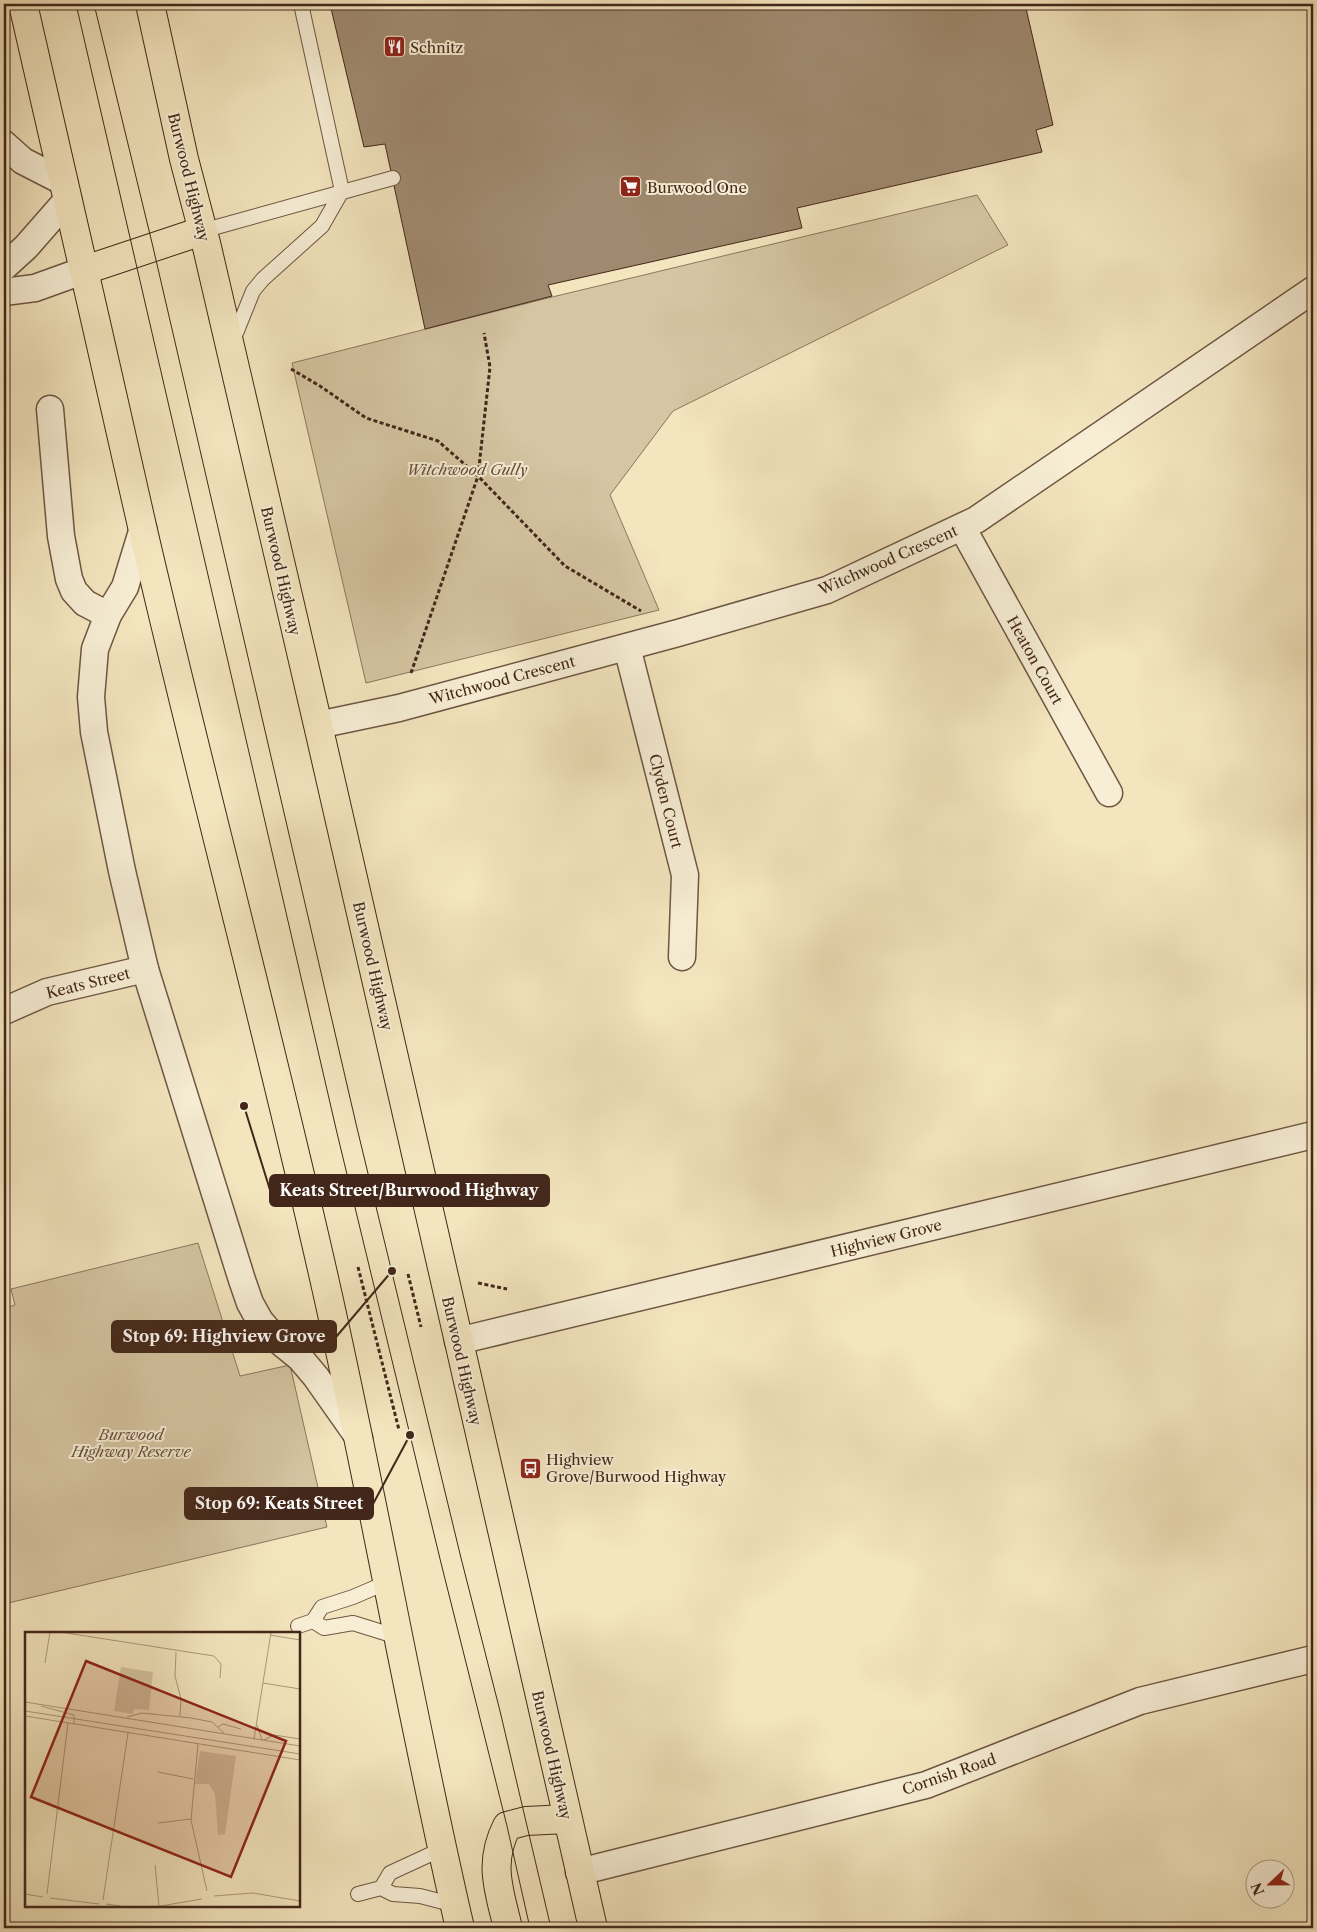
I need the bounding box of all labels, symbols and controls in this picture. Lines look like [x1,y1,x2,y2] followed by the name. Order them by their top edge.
[382,35,406,59] restaurant icon: Schnitz
[410,38,464,57] place label: Schnitz
[164,111,214,244] street label: Burwood Highway
[619,175,643,199] supermarket icon: Burwood One
[647,178,747,197] place label: Burwood One
[406,460,528,479] park label: Witchwood Gully
[257,505,305,638] street label: Burwood Highway
[815,520,961,600] street label: Witchwood Crescent
[1003,612,1067,708] street label: Heaton Court
[426,651,578,709] street label: Witchwood Crescent
[645,752,687,851] street label: Clyden Court
[349,900,397,1033] street label: Burwood Highway
[44,963,133,1003] street label: Keats Street
[270,1175,549,1206] callout: Keats Street/Burwood Highway
[280,1180,540,1200] text: Keats Street/Burwood Highway
[828,1215,944,1261] street label: Highview Grove
[438,1295,486,1428] street label: Burwood Highway
[112,1321,336,1352] callout: Stop 69: Highview Grove
[122,1326,326,1346] text: Stop 69: Highview Grove
[70,1425,192,1461] park label: Burwood Highway Reserve
[546,1450,727,1486] place label: Highview Grove/Burwood Highway
[518,1456,542,1480] bus stop icon: Highview Grove/Burwood Highway
[185,1488,373,1519] callout: Stop 69: Keats Street
[195,1493,364,1513] text: Stop 69: Keats Street
[25,1632,300,1907] inset map
[528,1689,576,1822] street label: Burwood Highway
[900,1749,998,1799] street label: Cornish Road
[1244,1860,1294,1910] north arrow
[1247,1880,1269,1898] text: N

